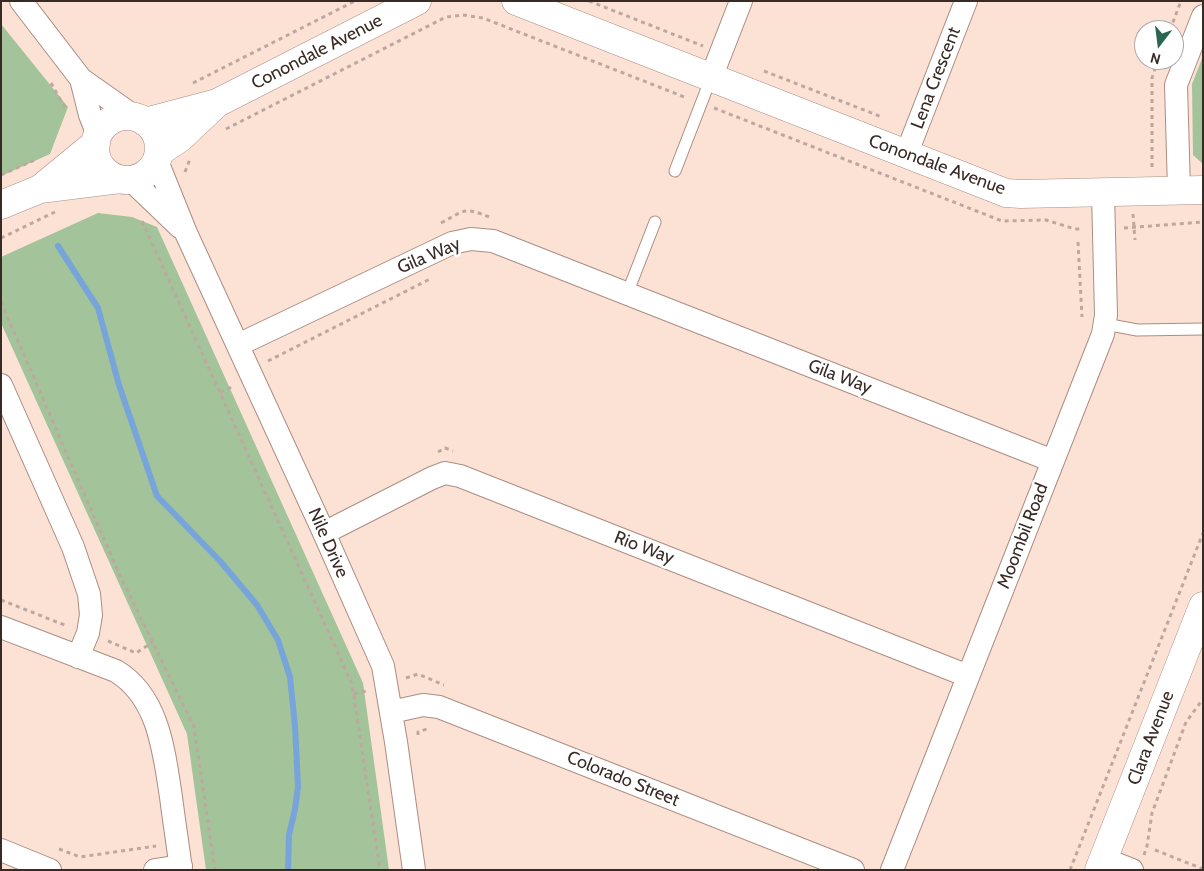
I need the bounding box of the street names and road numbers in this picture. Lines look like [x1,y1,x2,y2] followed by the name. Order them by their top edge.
[248,10,386,94] street label: Conondale Avenue
[907,24,965,132] street label: Lena Crescent
[866,130,1008,200] street label: Conondale Avenue
[394,233,464,279] street label: Gila Way
[805,355,875,399] street label: Gila Way
[993,480,1053,592] street label: Moombil Road
[303,505,353,581] street label: Nile Drive
[611,527,677,569] street label: Rio Way
[1123,688,1179,788] street label: Clara Avenue
[564,747,682,811] street label: Colorado Street

